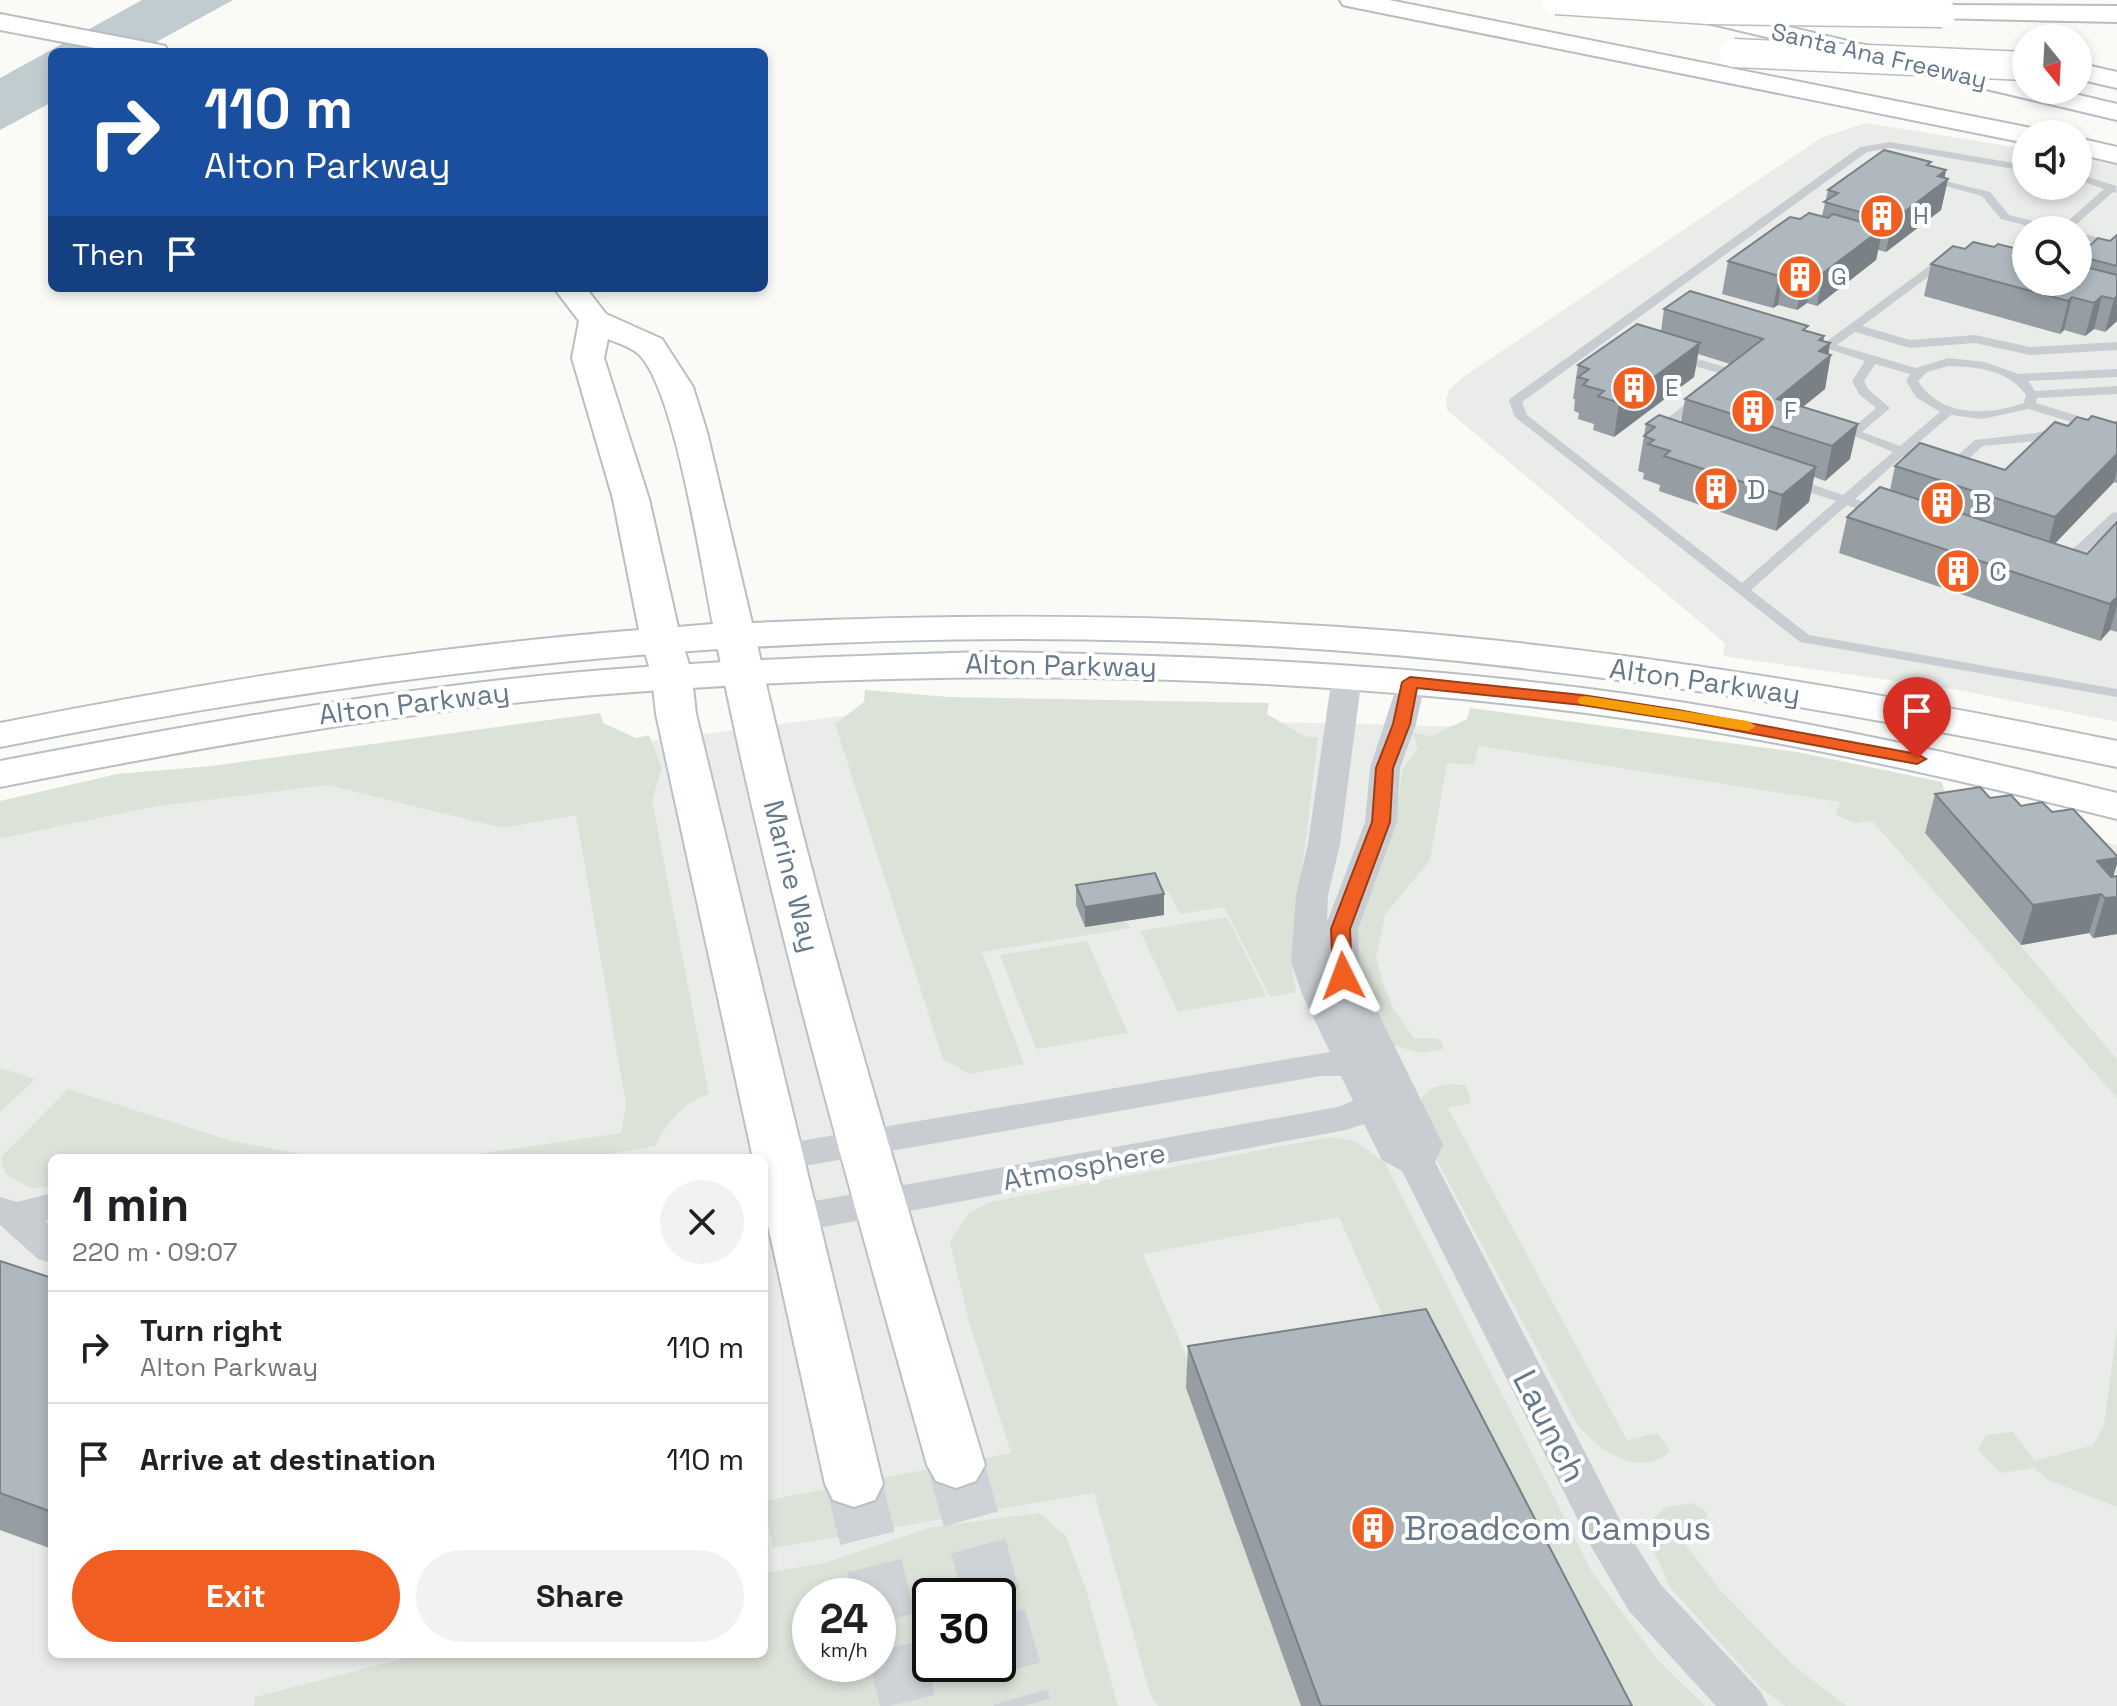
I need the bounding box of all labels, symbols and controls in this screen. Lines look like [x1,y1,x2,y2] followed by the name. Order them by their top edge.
[1768,16,1990,95] street label: Santa Ana Freeway
[2012,24,2092,104] north arrow
[2012,24,2092,296] map controls
[204,73,353,144] text: 110 m
[72,80,176,184] icon: right
[2012,120,2092,200] button: sound
[204,143,451,189] text: Alton Parkway
[1858,192,1906,240] building icon: H
[1913,200,1929,231] place label: H
[2012,216,2092,296] button: search
[160,232,204,276] icon: arrive
[72,235,144,274] text: Then
[1776,253,1824,301] building icon: G
[1831,261,1847,292] place label: G
[1610,364,1658,412] building icon: E
[1665,372,1679,403] place label: E
[1729,387,1777,435] building icon: F
[1784,395,1797,426] place label: F
[1692,465,1740,513] building icon: D
[1747,471,1766,507] place label: D
[1918,479,1966,527] building icon: B
[1973,485,1992,521] place label: B
[1934,547,1982,595] building icon: C
[1989,553,2007,589] place label: C
[965,645,1157,685] street label: Alton Parkway
[1608,650,1802,712] street label: Alton Parkway
[317,673,511,733] street label: Alton Parkway
[1883,677,1951,759] pin
[1895,689,1939,733] icon: arrive
[756,796,828,956] street label: Marine Way
[1301,934,1385,1018] position arrow
[1000,1134,1168,1198] street label: Atmosphere
[72,1174,189,1235] text: 1 min
[660,1180,744,1264] button: close
[72,1235,237,1269] text: 220 m · 09:07
[140,1311,283,1350] text: Turn right
[72,1325,116,1369] icon: right
[666,1328,744,1367] text: 110 m
[140,1350,318,1384] text: Alton Parkway
[1503,1363,1596,1490] street label: Launch
[72,1437,116,1481] icon: arrive
[140,1440,436,1479] text: Arrive at destination
[666,1440,744,1479] text: 110 m
[1349,1504,1397,1552] building icon: Broadcom Campus
[1404,1507,1711,1550] place label: Broadcom Campus
[72,1550,400,1642] button: Exit
[416,1550,744,1642] button: Share
[912,1578,1016,1682] speed limit sign: 30
[820,1594,868,1645] text: 24
[820,1637,868,1663] text: km/h

